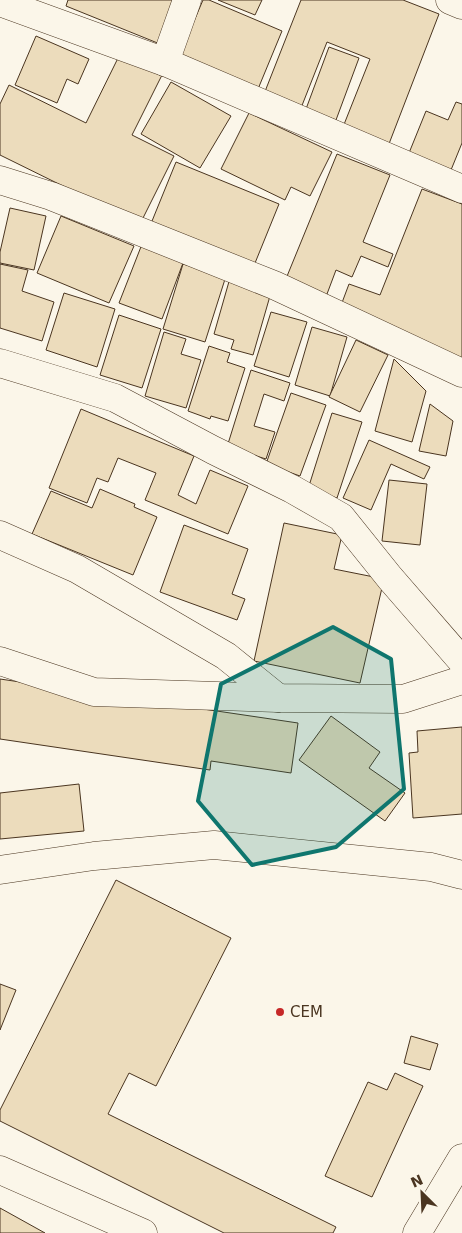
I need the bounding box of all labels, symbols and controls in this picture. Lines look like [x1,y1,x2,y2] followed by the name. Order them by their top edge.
[290,1003,323,1021] place label: CEM
[274,1006,286,1018] marker: CEM
[397,1168,447,1218] north arrow
[408,1171,425,1191] text: N

